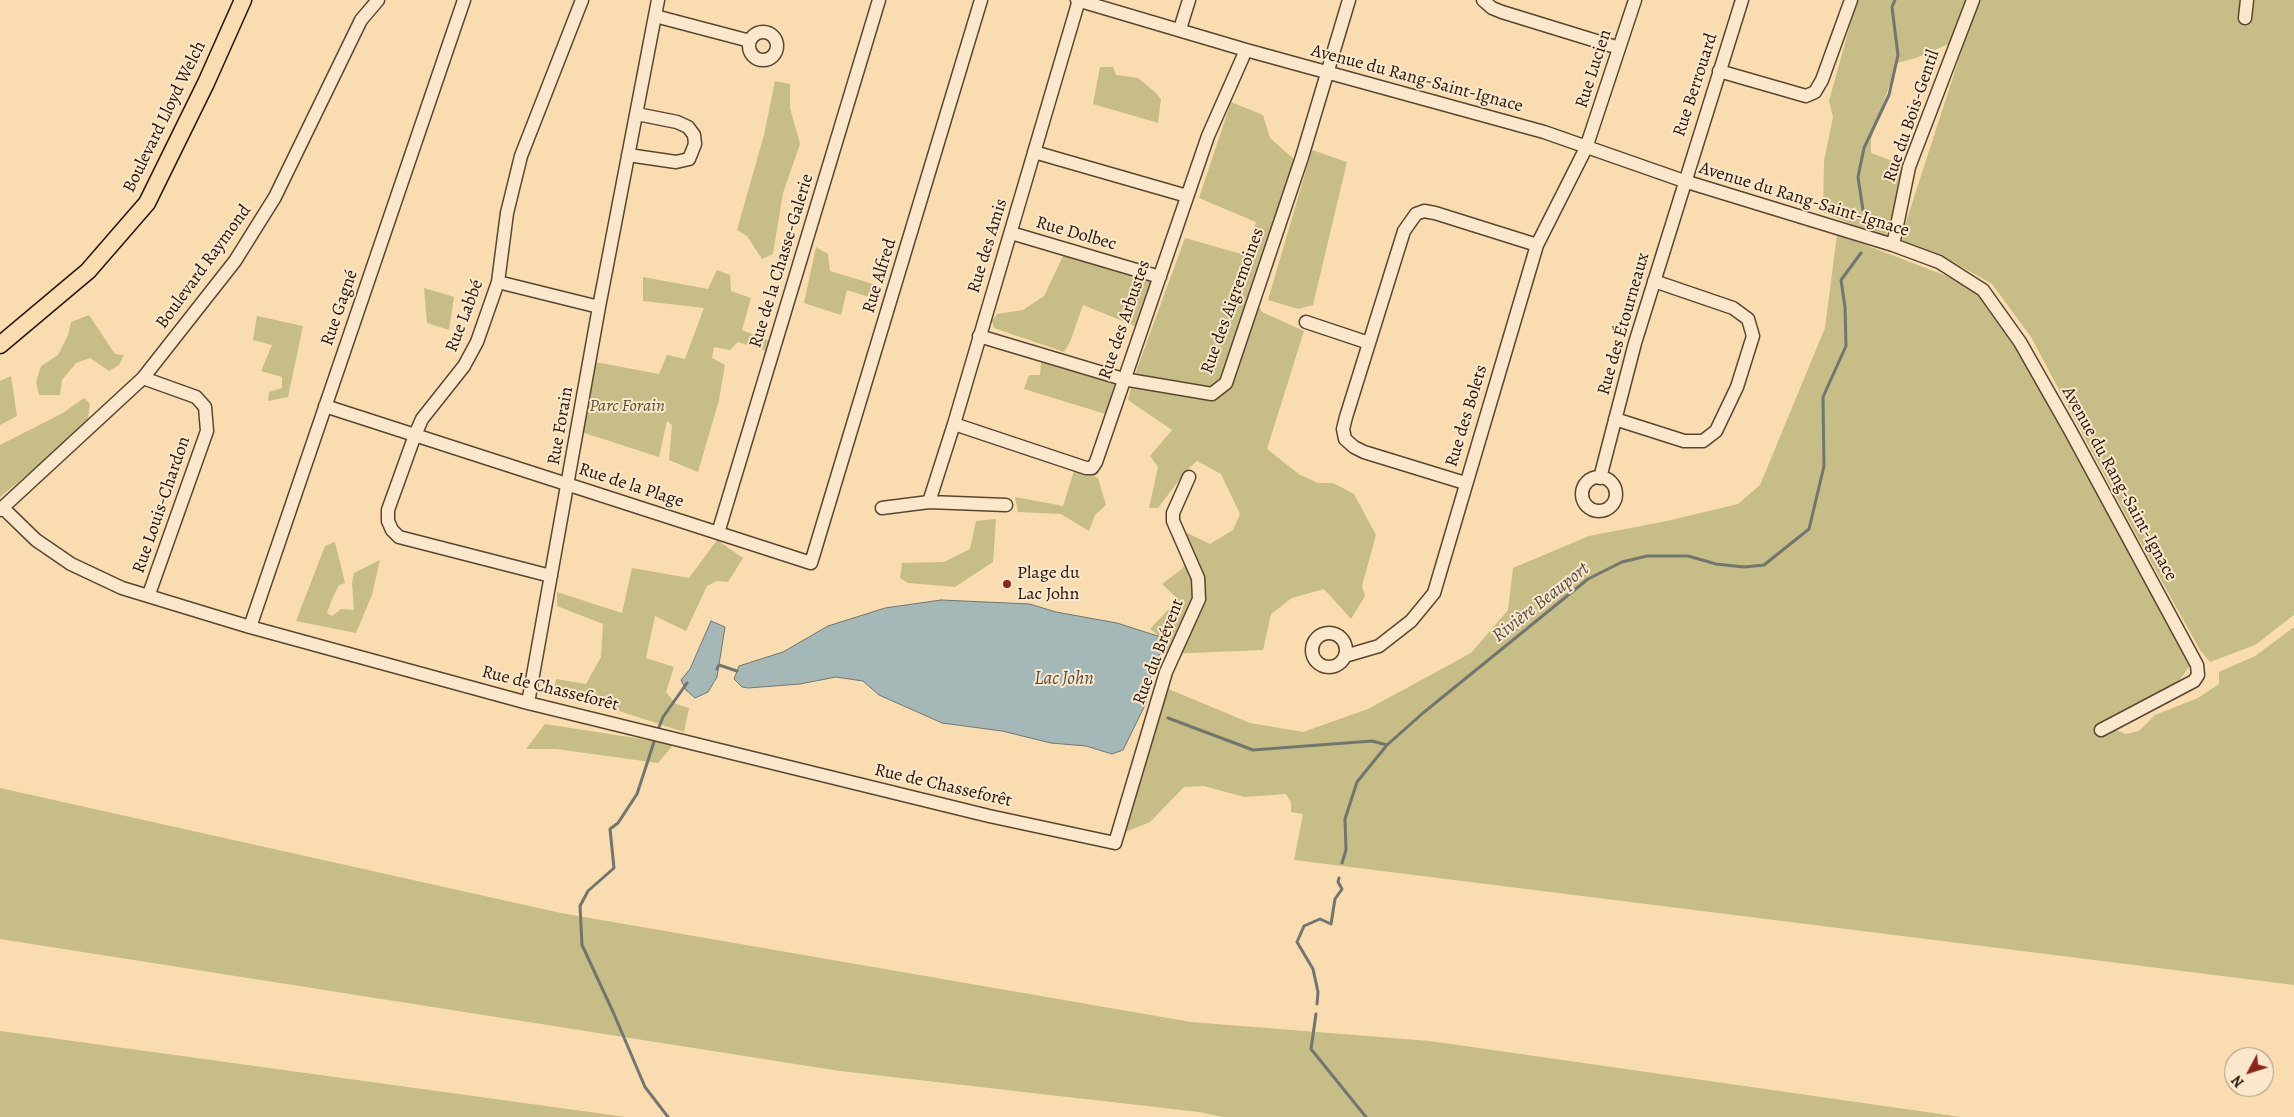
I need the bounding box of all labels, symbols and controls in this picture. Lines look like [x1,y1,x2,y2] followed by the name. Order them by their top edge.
[1571,27,1617,111] street label: Rue Lucien
[1669,31,1723,139] street label: Rue Berrouard
[119,38,211,196] street label: Boulevard Lloyd Welch
[1309,40,1525,118] street label: Avenue du Rang-Saint-Ignace
[1879,47,1945,185] street label: Rue du Bois-Gentil
[1696,158,1912,242] street label: Avenue du Rang-Saint-Ignace
[745,171,819,351] street label: Rue de la Chasse-Galerie
[963,196,1013,296] street label: Rue des Amis
[152,201,256,333] street label: Boulevard Raymond
[1033,212,1119,256] street label: Rue Dolbec
[1197,225,1269,377] street label: Rue des Aigremoines
[858,236,902,316] street label: Rue Alfred
[1593,250,1655,398] street label: Rue des Étourneaux
[1094,258,1156,382] street label: Rue des Arbustes
[317,267,363,349] street label: Rue Gagné
[441,277,489,355] street label: Rue Labbé
[1441,362,1493,470] street label: Rue des Bolets
[2057,383,2181,585] street label: Avenue du Rang-Saint-Ignace
[543,385,579,467] street label: Rue Forain
[589,396,665,418] park label: Parc Forain
[128,434,196,576] street label: Rue Louis-Chardon
[576,459,686,513] street label: Rue de la Plage
[1488,558,1594,648] water label: Rivière Beauport
[1017,563,1080,606] place label: Plage du Lac John
[1001,578,1013,590] marker: Plage du Lac John
[1129,596,1189,708] street label: Rue du Brévent
[479,662,621,716] street label: Rue de Chasseforêt
[1034,668,1094,690] water label: Lac John
[872,760,1014,812] street label: Rue de Chasseforêt
[2224,1047,2274,1097] north arrow
[2227,1071,2248,1091] text: N

